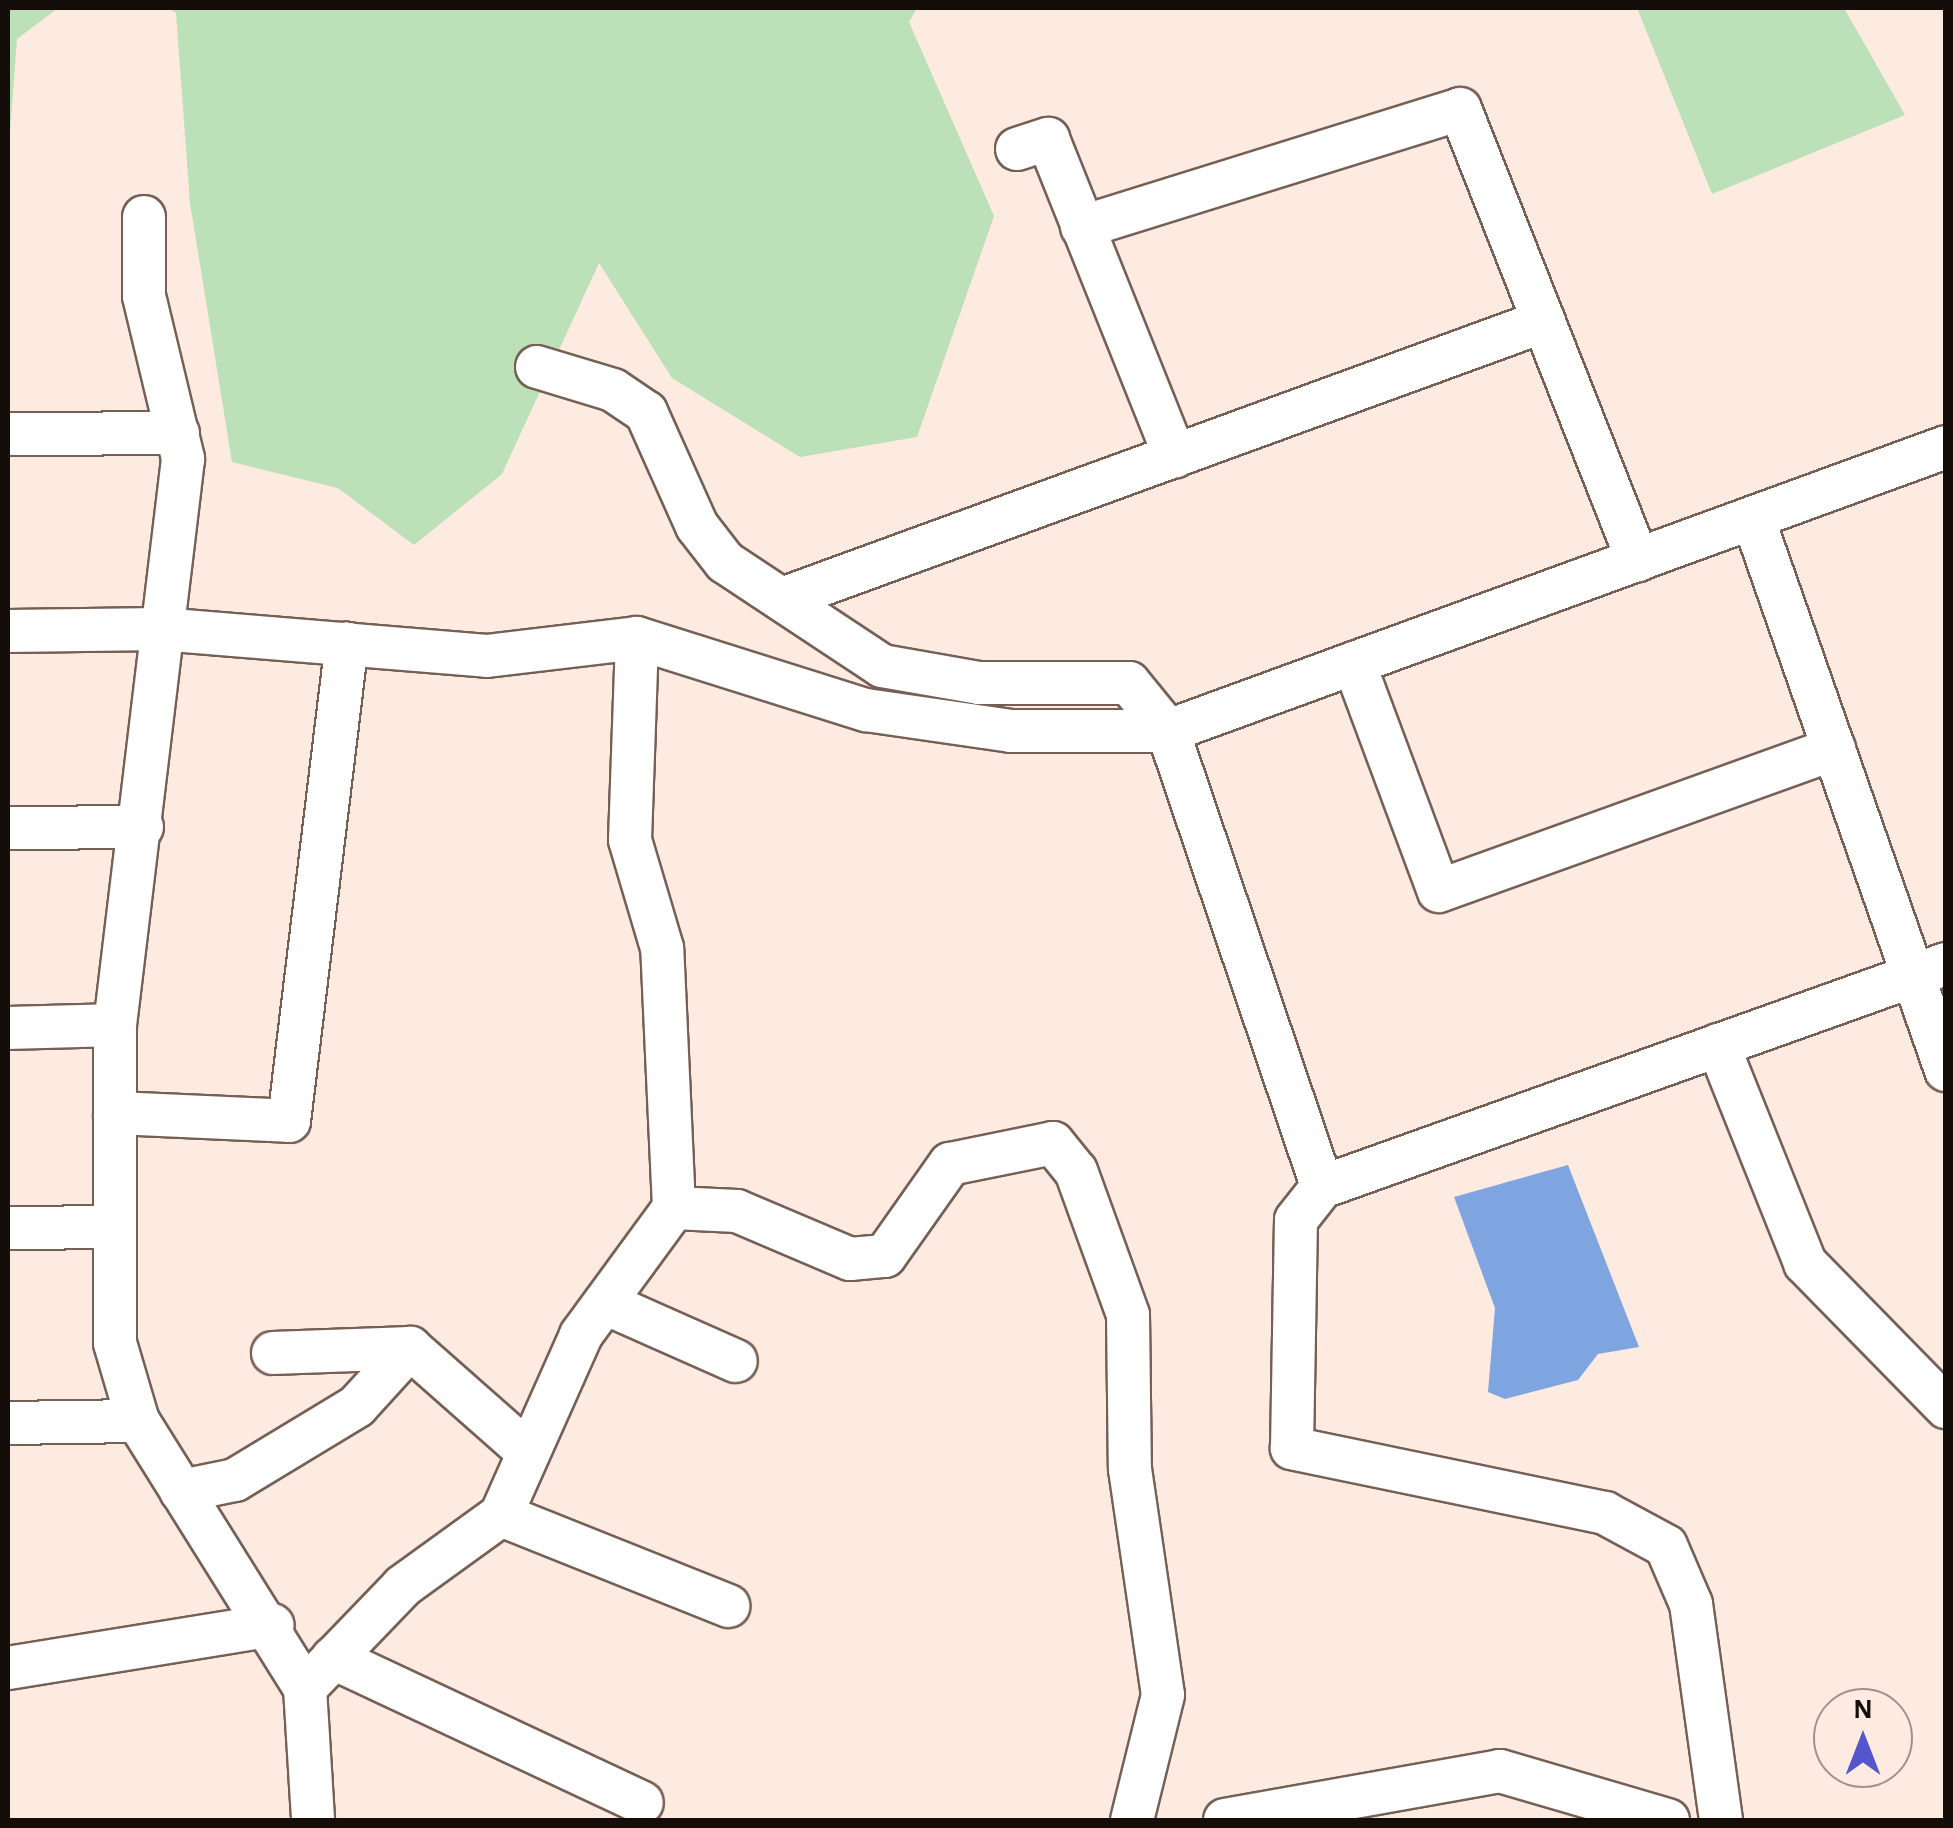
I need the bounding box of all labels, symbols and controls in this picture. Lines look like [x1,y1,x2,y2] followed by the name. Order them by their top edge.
[1813,1688,1913,1788] north arrow
[1853,1696,1873,1724] text: N

